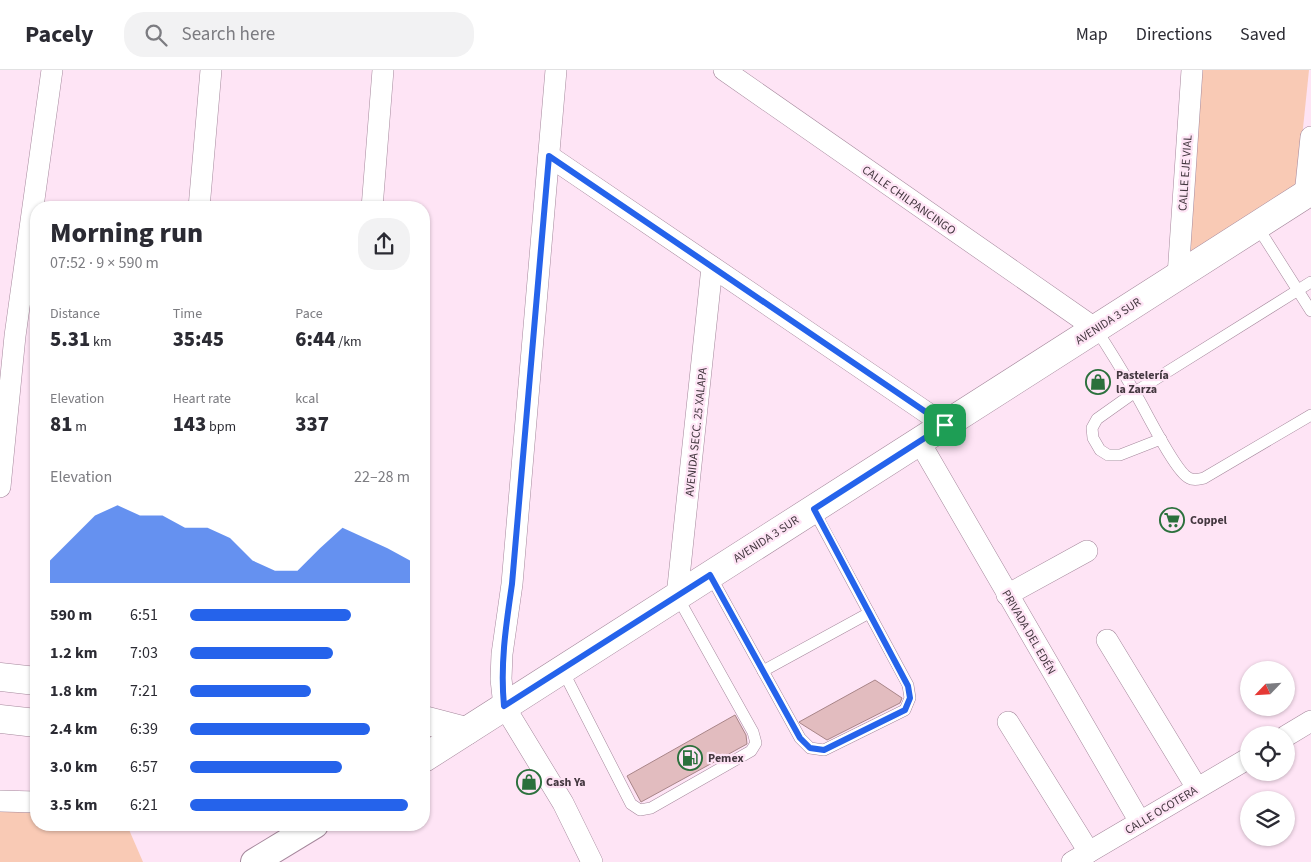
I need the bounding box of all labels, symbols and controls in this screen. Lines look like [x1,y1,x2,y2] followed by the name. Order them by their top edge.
[124,12,474,57] search box
[25,17,94,52] text: Pacely
[142,21,170,49] icon: search
[182,21,275,48] text: Search here
[1076,22,1108,47] text: Map
[1136,22,1212,47] text: Directions
[1240,22,1286,47] text: Saved
[1174,134,1197,212] street label: CALLE EJE VIAL
[858,162,959,239] street label: CALLE CHILPANCINGO
[50,213,203,253] text: Morning run
[358,218,410,270] button: share
[50,252,159,274] text: 07:52 · 9 × 590 m
[1072,294,1145,349] street label: AVENIDA 3 SUR
[50,304,100,324] text: Distance
[173,304,202,324] text: Time
[295,304,323,324] text: Pace
[50,324,90,354] text: 5.31
[173,324,224,354] text: 35:45
[295,324,335,354] text: 6:44
[90,332,112,352] text: km
[335,332,362,352] text: /km
[681,366,712,497] street label: AVENIDA SECC. 25 XALAPA
[1116,367,1169,398] place label: Pastelería la Zarza
[1085,369,1111,395] shop icon: Pastelería la Zarza
[50,389,105,409] text: Elevation
[173,389,231,409] text: Heart rate
[295,389,319,409] text: kcal
[924,404,966,446] pin
[50,409,72,439] text: 81
[173,409,206,439] text: 143
[295,409,329,439] text: 337
[931,411,959,439] icon: arrive
[72,417,87,437] text: m
[206,417,236,437] text: bpm
[50,466,112,488] text: Elevation
[354,466,410,488] text: 22–28 m
[1159,507,1185,533] supermarket icon: Coppel
[730,512,803,567] street label: AVENIDA 3 SUR
[1190,512,1228,529] place label: Coppel
[997,587,1060,678] street label: PRIVADA DEL EDÉN
[50,604,92,626] text: 590 m
[130,604,158,626] text: 6:51
[50,642,97,664] text: 1.2 km
[130,642,158,664] text: 7:03
[1240,661,1295,716] north arrow
[1240,661,1295,846] map controls
[50,680,97,702] text: 1.8 km
[130,680,158,702] text: 7:21
[50,718,97,740] text: 2.4 km
[130,718,158,740] text: 6:39
[1240,726,1295,781] button: locate
[677,745,703,771] fuel station icon: Pemex
[708,750,744,767] place label: Pemex
[50,756,97,778] text: 3.0 km
[130,756,158,778] text: 6:57
[516,769,542,795] shop icon: Cash Ya
[546,774,586,791] place label: Cash Ya
[1122,782,1201,839] street label: CALLE OCOTERA
[1240,791,1295,846] button: layers
[50,794,97,816] text: 3.5 km
[130,794,158,816] text: 6:21

